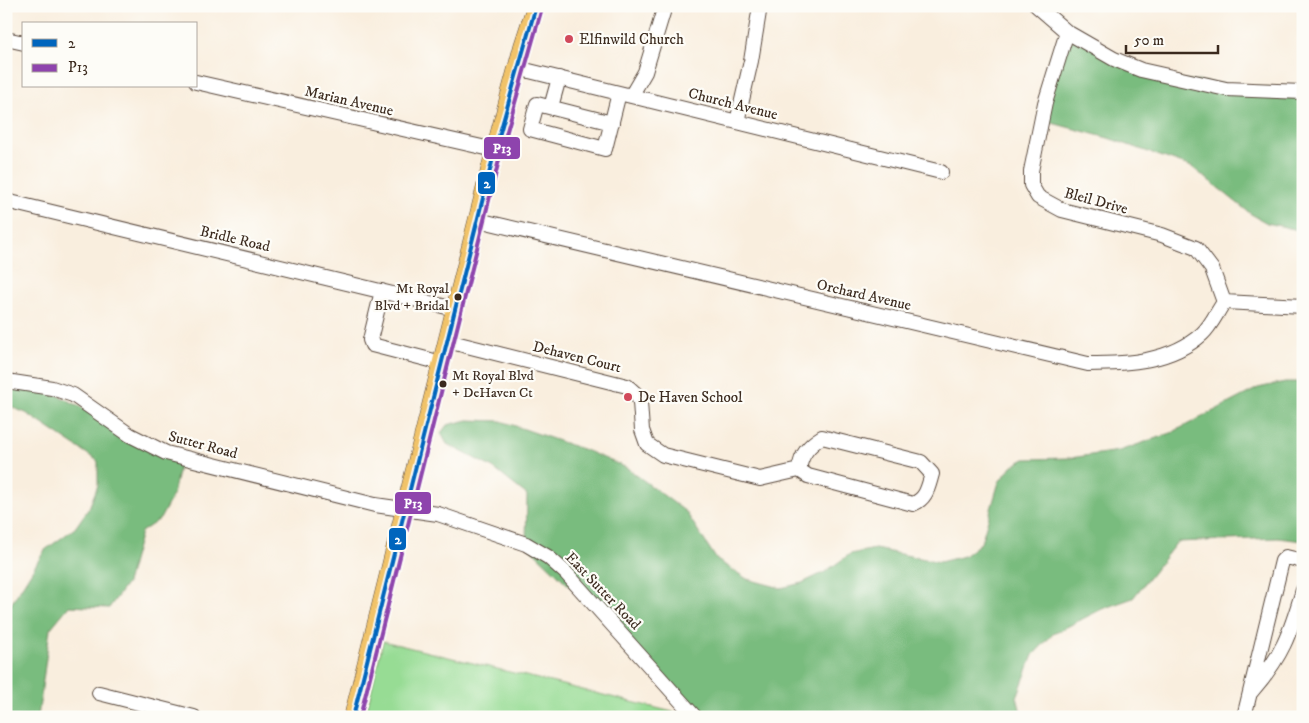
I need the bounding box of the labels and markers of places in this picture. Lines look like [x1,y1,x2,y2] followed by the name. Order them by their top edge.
[579,30,684,49] place label: Elfinwild Church
[563,33,575,45] marker: Elfinwild Church
[374,280,450,315] place label: Mt Royal Blvd + Bridal
[453,292,463,302] marker: Mt Royal Blvd + Bridal
[452,367,534,402] place label: Mt Royal Blvd + DeHaven Ct
[438,379,448,389] marker: Mt Royal Blvd + DeHaven Ct
[638,388,743,407] place label: De Haven School
[622,391,634,403] marker: De Haven School

